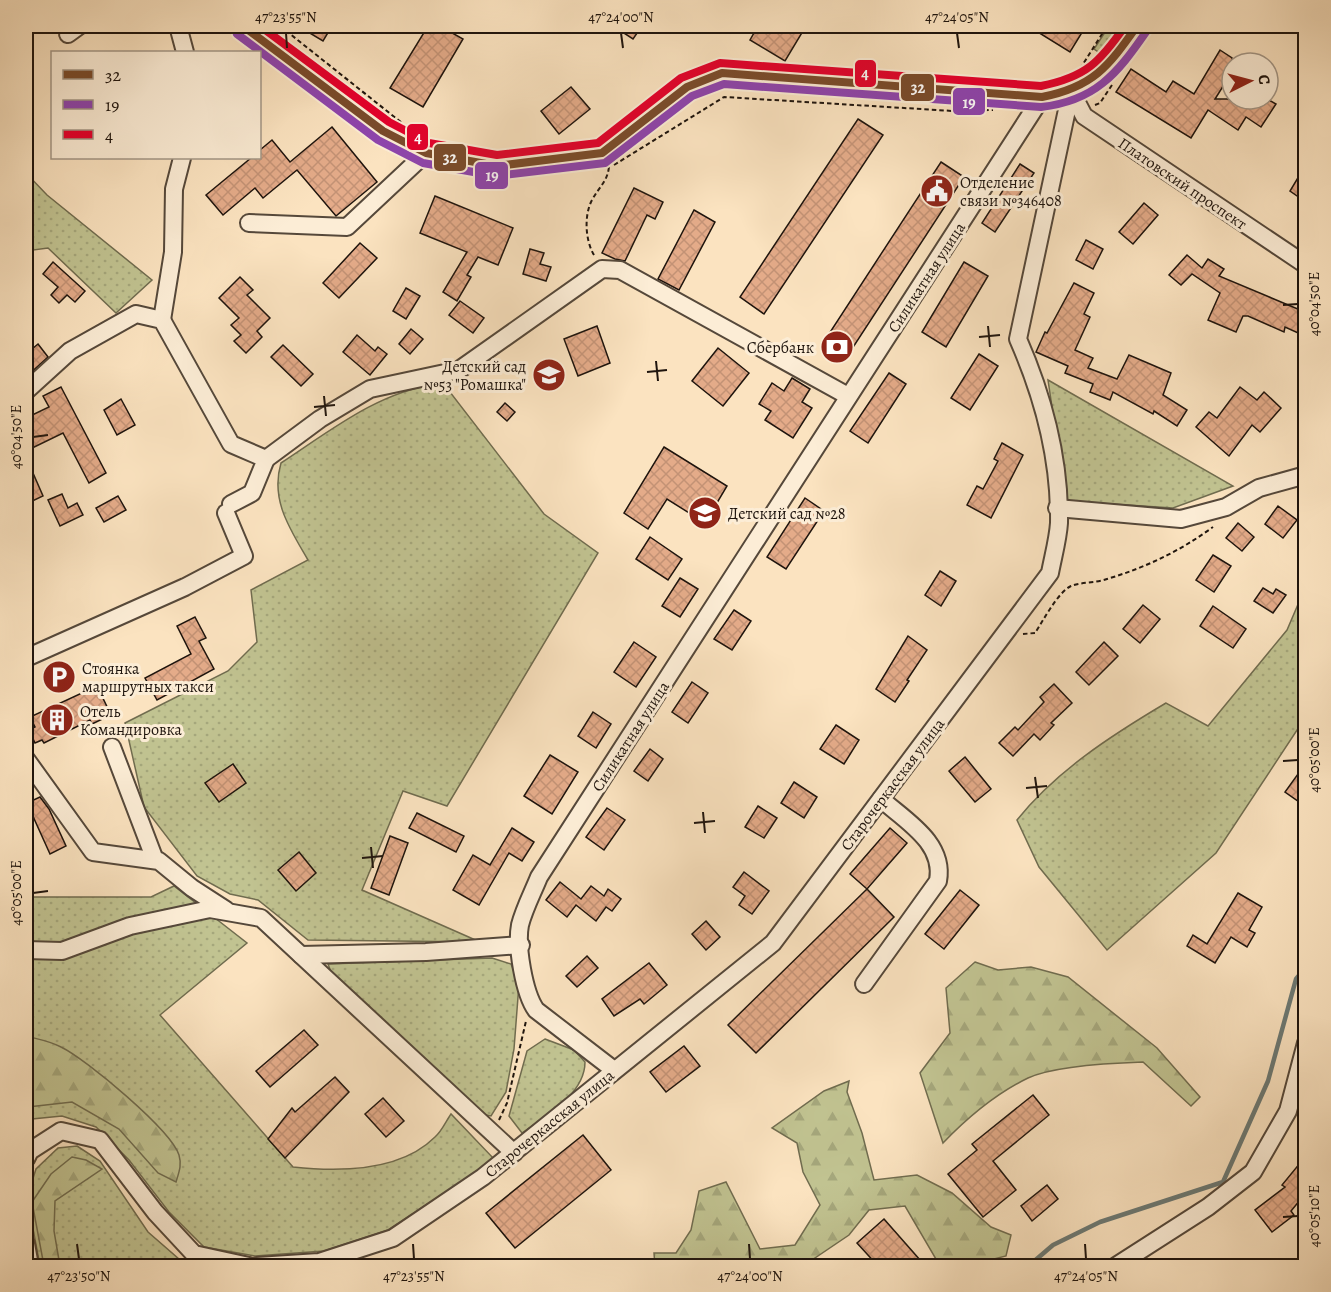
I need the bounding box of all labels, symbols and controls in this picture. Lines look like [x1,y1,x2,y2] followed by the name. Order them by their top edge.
[255,7,317,27] text: 47°23'55"N
[588,7,654,27] text: 47°24'00"N
[925,7,989,27] text: 47°24'05"N
[51,51,261,159] legend
[1220,51,1280,111] north arrow
[854,59,877,88] line badge: 4
[105,63,121,87] text: 32
[861,63,869,85] text: 4
[900,73,935,102] line badge: 32
[1252,73,1275,86] text: С
[911,77,926,99] text: 32
[952,87,986,116] line badge: 19
[962,92,976,114] text: 19
[105,93,119,117] text: 19
[105,123,113,147] text: 4
[406,123,429,151] line badge: 4
[414,127,422,149] text: 4
[1114,132,1251,235] street label: Платовский проспект
[433,143,467,172] line badge: 32
[443,147,458,169] text: 32
[474,161,509,190] line badge: 19
[485,165,499,187] text: 19
[960,172,1062,212] place label: Отделение связи №346408
[919,173,955,209] public building icon: Отделение связи №346408
[883,218,971,337] street label: Силикатная улица
[1304,272,1324,336] text: 40°04'50"E
[819,329,855,365] bank icon: Сбербанк
[747,337,814,359] place label: Сбербанк
[423,356,526,396] place label: Детский сад №53 "Ромашка"
[531,357,567,393] school or university icon: Детский сад №53 "Ромашка"
[6,405,26,469] text: 40°04'50"E
[687,495,723,531] school or university icon: Детский сад №28
[728,503,846,525] place label: Детский сад №28
[82,658,214,698] place label: Стоянка маршрутных такси
[41,659,77,695] parking icon: Стоянка маршрутных такси
[587,677,675,796] street label: Силикатная улица
[80,701,183,741] place label: Отель Командировка
[39,702,75,738] building icon: Отель Командировка
[836,713,950,855] street label: Старочеркасская улица
[1304,727,1324,793] text: 40°05'00"E
[6,860,26,926] text: 40°05'00"E
[480,1064,619,1183] street label: Старочеркасская улица
[1304,1185,1324,1247] text: 40°05'10"E
[47,1266,111,1286] text: 47°23'50"N
[383,1266,445,1286] text: 47°23'55"N
[717,1266,783,1286] text: 47°24'00"N
[1054,1266,1118,1286] text: 47°24'05"N

